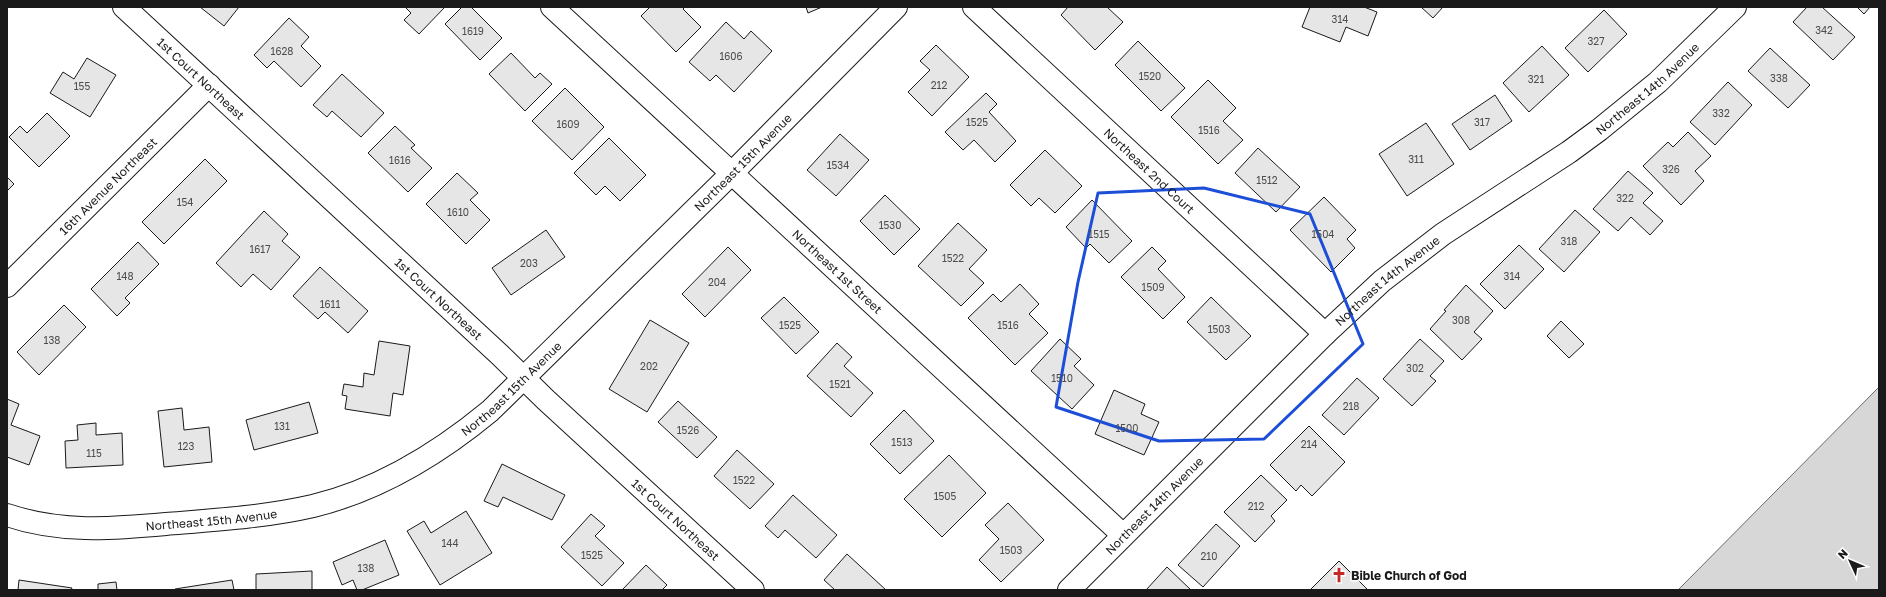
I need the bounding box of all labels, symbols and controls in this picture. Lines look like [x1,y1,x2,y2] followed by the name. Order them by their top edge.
[1332,13,1348,25] house number: 314
[1815,24,1833,36] house number: 342
[462,25,484,37] house number: 1619
[154,34,248,123] street label: 1st Court Northeast
[1588,35,1604,47] house number: 327
[1592,39,1702,137] street label: Northeast 14th Avenue
[271,45,293,57] house number: 1628
[719,50,743,62] house number: 1606
[1139,70,1161,82] house number: 1520
[1770,72,1788,84] house number: 338
[1528,73,1544,85] house number: 321
[931,79,947,91] house number: 212
[74,80,90,92] house number: 155
[1712,107,1730,119] house number: 332
[691,110,794,214] street label: Northeast 15th Avenue
[966,116,988,128] house number: 1525
[1474,116,1490,128] house number: 317
[556,118,580,130] house number: 1609
[1198,124,1220,136] house number: 1516
[1101,125,1198,217] street label: Northeast 2nd Court
[56,134,160,238] street label: 16th Avenue Northeast
[1408,153,1424,165] house number: 311
[389,154,411,166] house number: 1616
[827,159,849,171] house number: 1534
[1662,163,1680,175] house number: 326
[1256,174,1278,186] house number: 1512
[1616,192,1634,204] house number: 322
[177,196,193,208] house number: 154
[447,206,469,218] house number: 1610
[879,219,901,231] house number: 1530
[790,226,886,316] street label: Northeast 1st Street
[1088,228,1110,240] house number: 1515
[1312,228,1334,240] house number: 1504
[1332,232,1442,329] street label: Northeast 14th Avenue
[1561,235,1577,247] house number: 318
[249,243,271,255] house number: 1617
[942,252,964,264] house number: 1522
[392,254,486,343] street label: 1st Court Northeast
[520,257,538,269] house number: 203
[116,270,134,282] house number: 148
[1504,270,1520,282] house number: 314
[708,276,726,288] house number: 204
[1142,281,1164,293] house number: 1509
[320,298,340,310] house number: 1611
[1452,314,1470,326] house number: 308
[779,319,801,331] house number: 1525
[997,319,1019,331] house number: 1516
[1208,323,1230,335] house number: 1503
[44,334,60,346] house number: 138
[458,338,564,439] street label: Northeast 15th Avenue
[640,360,658,372] house number: 202
[1406,362,1424,374] house number: 302
[1051,372,1073,384] house number: 1510
[829,378,851,390] house number: 1521
[1343,400,1359,412] house number: 218
[274,420,290,432] house number: 131
[1115,422,1139,434] house number: 1500
[677,424,699,436] house number: 1526
[891,436,913,448] house number: 1513
[1301,438,1317,450] house number: 214
[178,440,194,452] house number: 123
[86,447,102,459] house number: 115
[1102,453,1206,557] street label: Northeast 14th Avenue
[733,474,755,486] house number: 1522
[629,475,723,563] street label: 1st Court Northeast
[934,490,957,502] house number: 1505
[1248,500,1264,512] house number: 212
[145,505,278,533] street label: Northeast 15th Avenue
[441,537,459,549] house number: 144
[1830,541,1870,581] north arrow
[1000,544,1022,556] house number: 1503
[1835,546,1850,561] text: N
[581,549,603,561] house number: 1525
[1201,550,1217,562] house number: 210
[358,562,374,574] house number: 138
[1330,566,1348,584] church icon: Bible Church of God
[1351,568,1467,583] place label: Bible Church of God

